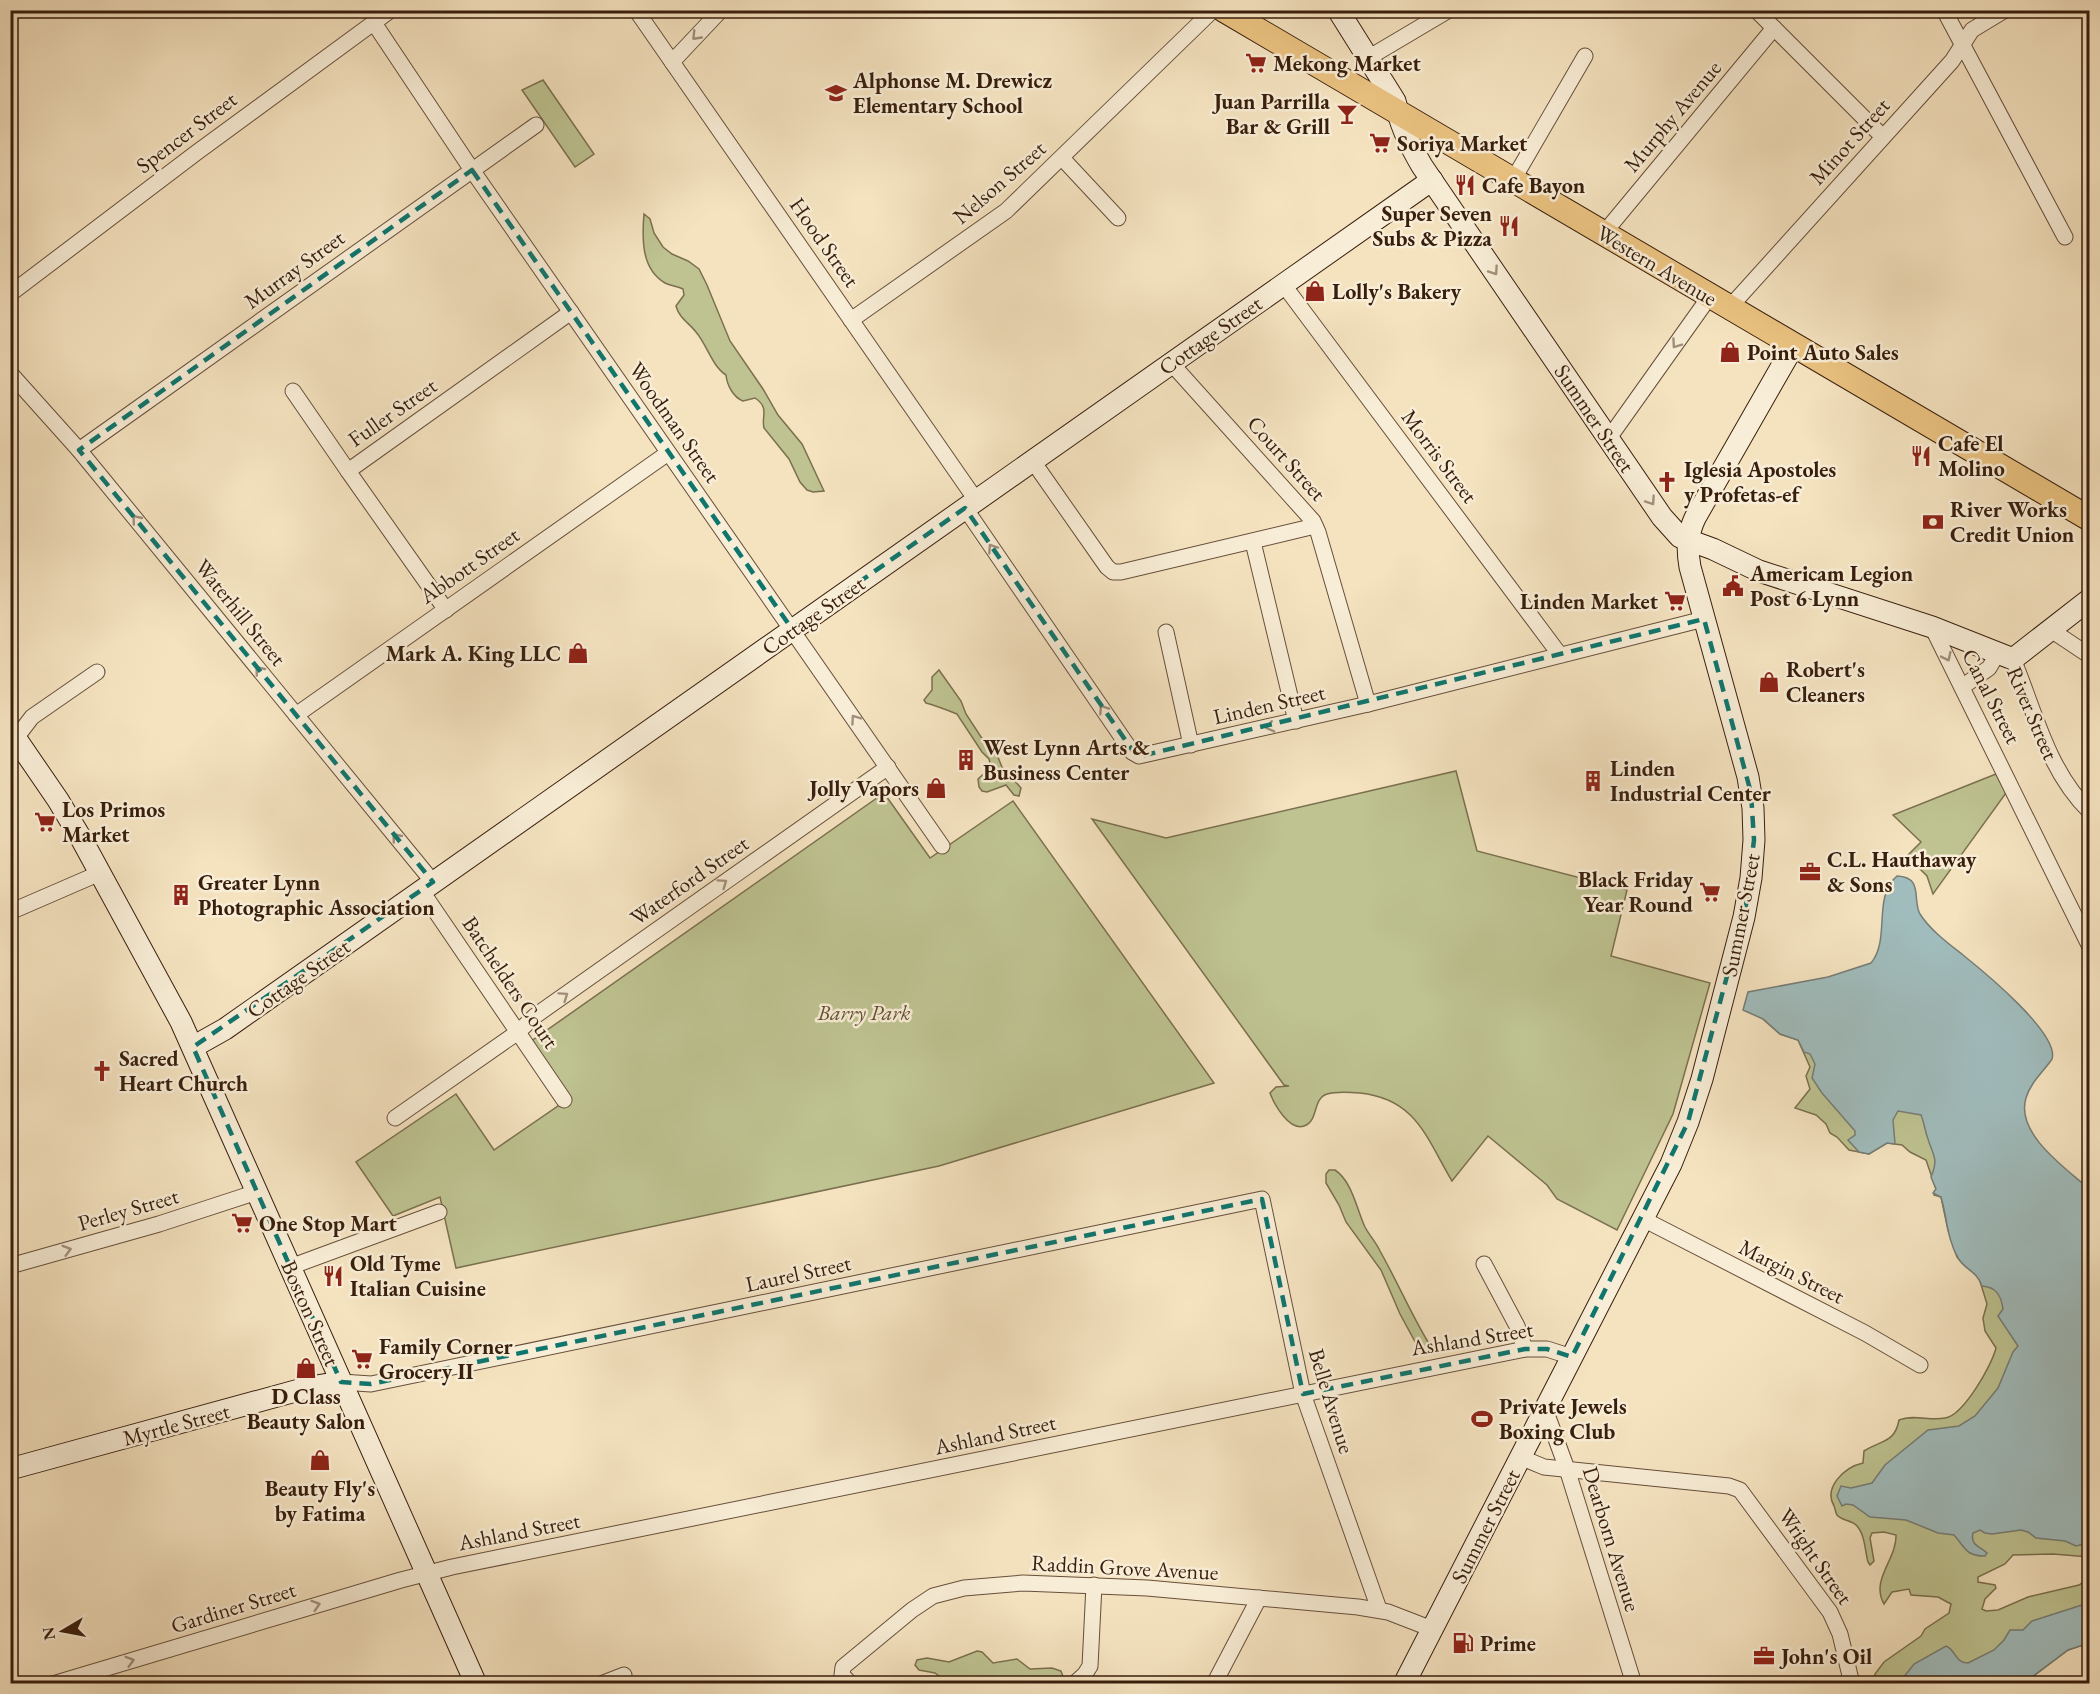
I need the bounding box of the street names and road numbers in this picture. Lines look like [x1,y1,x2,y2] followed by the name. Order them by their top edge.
[1617,54,1728,178] street label: Murphy Avenue
[130,85,243,180] street label: Spencer Street
[1803,92,1896,191] street label: Minot Street
[947,134,1052,231] street label: Nelson Street
[783,192,866,293] street label: Hood Street
[1591,218,1723,313] street label: Western Avenue
[238,223,350,316] street label: Murray Street
[1153,289,1268,382] street label: Cottage Street
[622,356,727,488] street label: Woodman Street
[1548,358,1642,478] street label: Summer Street
[342,371,442,454] street label: Fuller Street
[1395,404,1484,509] street label: Morris Street
[1241,410,1333,507] street label: Court Street
[413,520,525,611] street label: Abbott Street
[189,553,293,672] street label: Waterhill Street
[756,569,871,662] street label: Cottage Street
[1955,644,2028,749] street label: Canal Street
[2000,662,2065,764] street label: River Street
[1210,678,1328,731] street label: Linden Street
[624,829,754,932] street label: Waterford Street
[1714,851,1767,979] street label: Summer Street
[456,910,566,1054] street label: Batchelders Court
[241,932,356,1025] street label: Cottage Street
[75,1181,182,1238] street label: Perley Street
[1734,1232,1850,1310] street label: Margin Street
[743,1248,854,1299] street label: Laurel Street
[274,1256,347,1371] street label: Boston Street
[1408,1315,1535,1363] street label: Ashland Street
[1302,1345,1361,1458] street label: Belle Avenue
[120,1396,233,1453] street label: Myrtle Street
[931,1407,1058,1462] street label: Ashland Street
[1576,1463,1647,1616] street label: Dearborn Avenue
[1444,1464,1527,1588] street label: Summer Street
[1772,1502,1859,1610] street label: Wright Street
[455,1505,582,1558] street label: Ashland Street
[1031,1548,1220,1587] street label: Raddin Grove Avenue
[167,1575,299,1640] street label: Gardiner Street

